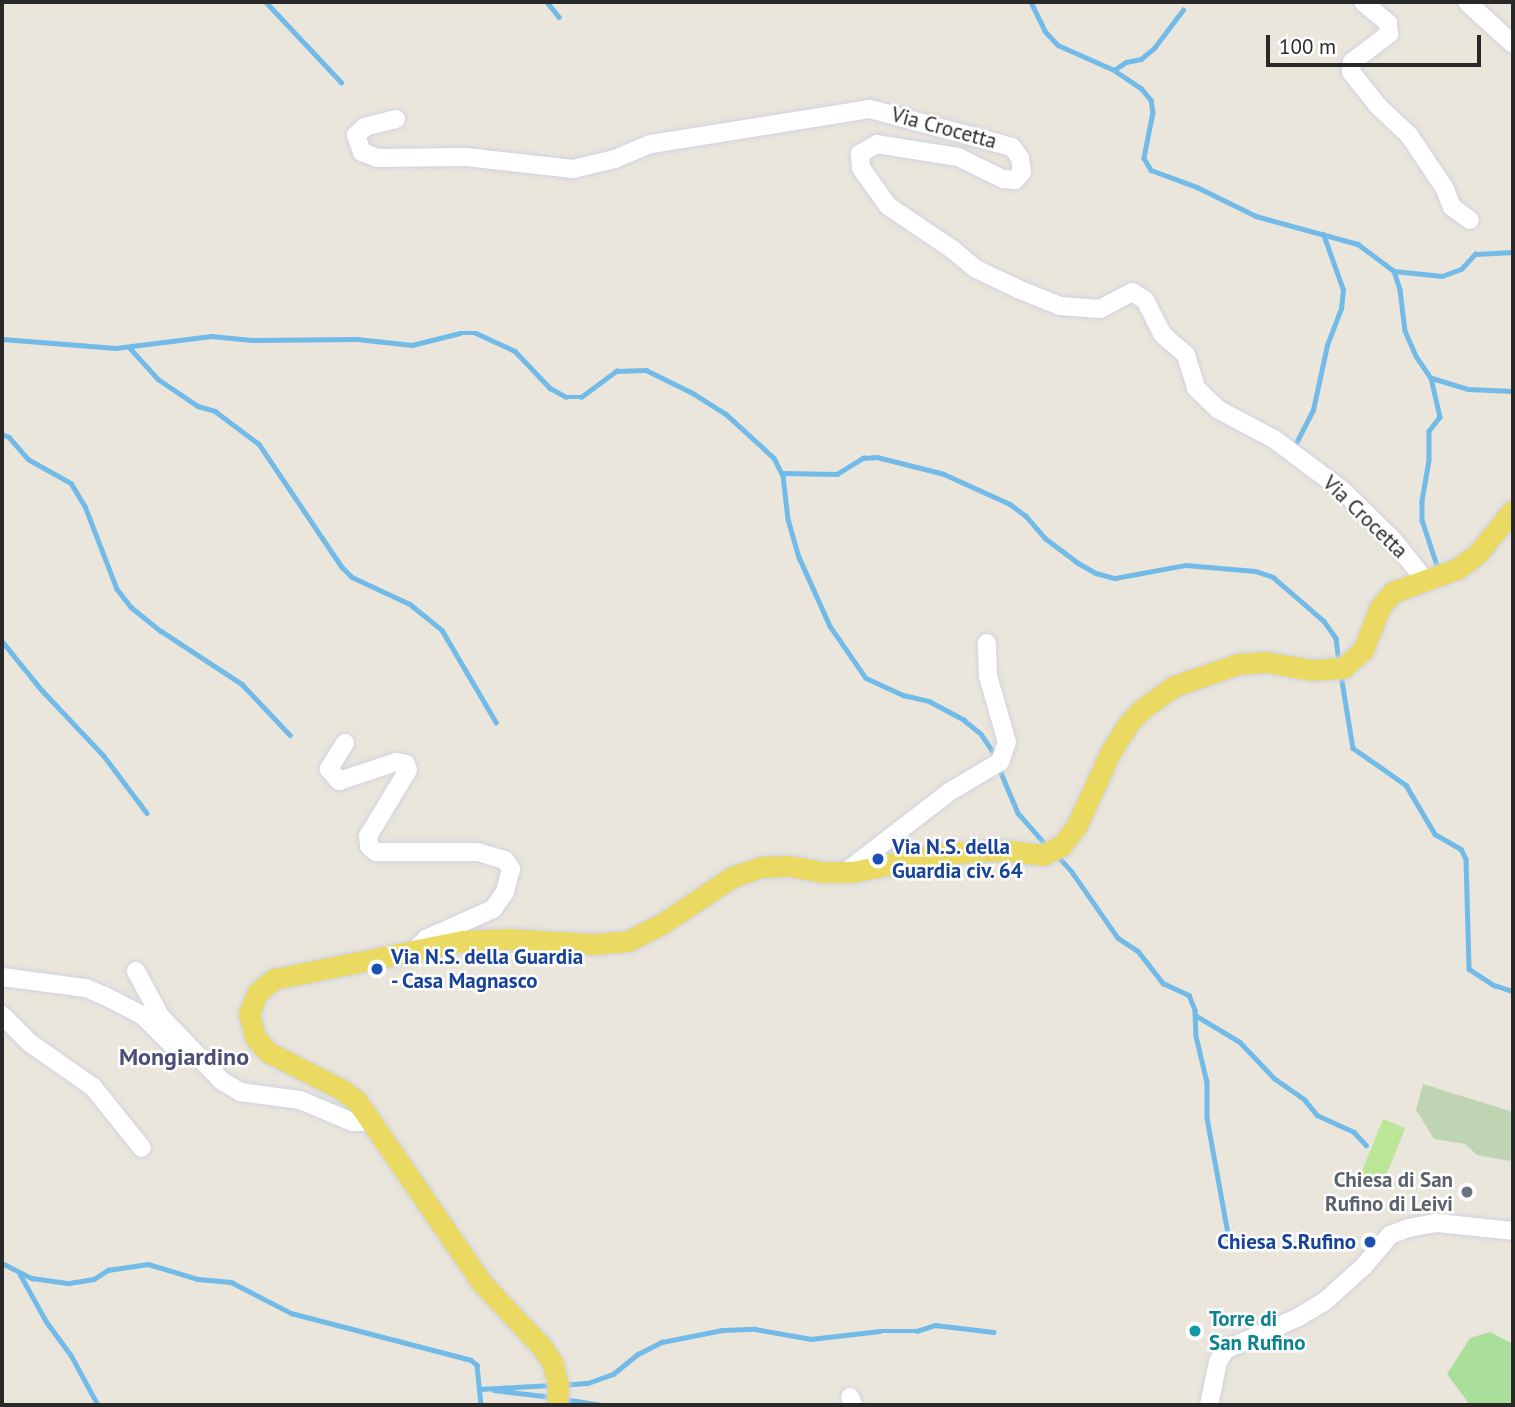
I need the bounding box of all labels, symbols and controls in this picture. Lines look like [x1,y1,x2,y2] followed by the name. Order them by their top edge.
[1270,21,1485,65] scale bar
[1279,33,1336,60] text: 100 m
[889,102,999,154] street label: Via Crocetta
[1317,470,1413,564] street label: Via Crocetta
[892,834,1024,884] place label: Via N.S. della Guardia civ. 64
[870,851,886,867] marker: Via N.S. della Guardia civ. 64
[391,944,585,994] place label: Via N.S. della Guardia - Casa Magnasco
[369,961,385,977] marker: Via N.S. della Guardia - Casa Magnasco
[119,1043,249,1071] district label: Mongiardino
[1325,1167,1453,1217] place label: Chiesa di San Rufino di Leivi
[1459,1184,1475,1200] marker: Chiesa di San Rufino di Leivi
[1217,1229,1356,1255] place label: Chiesa S.Rufino
[1362,1234,1378,1250] marker: Chiesa S.Rufino
[1209,1306,1306,1356] place label: Torre di San Rufino
[1187,1323,1203,1339] marker: Torre di San Rufino

